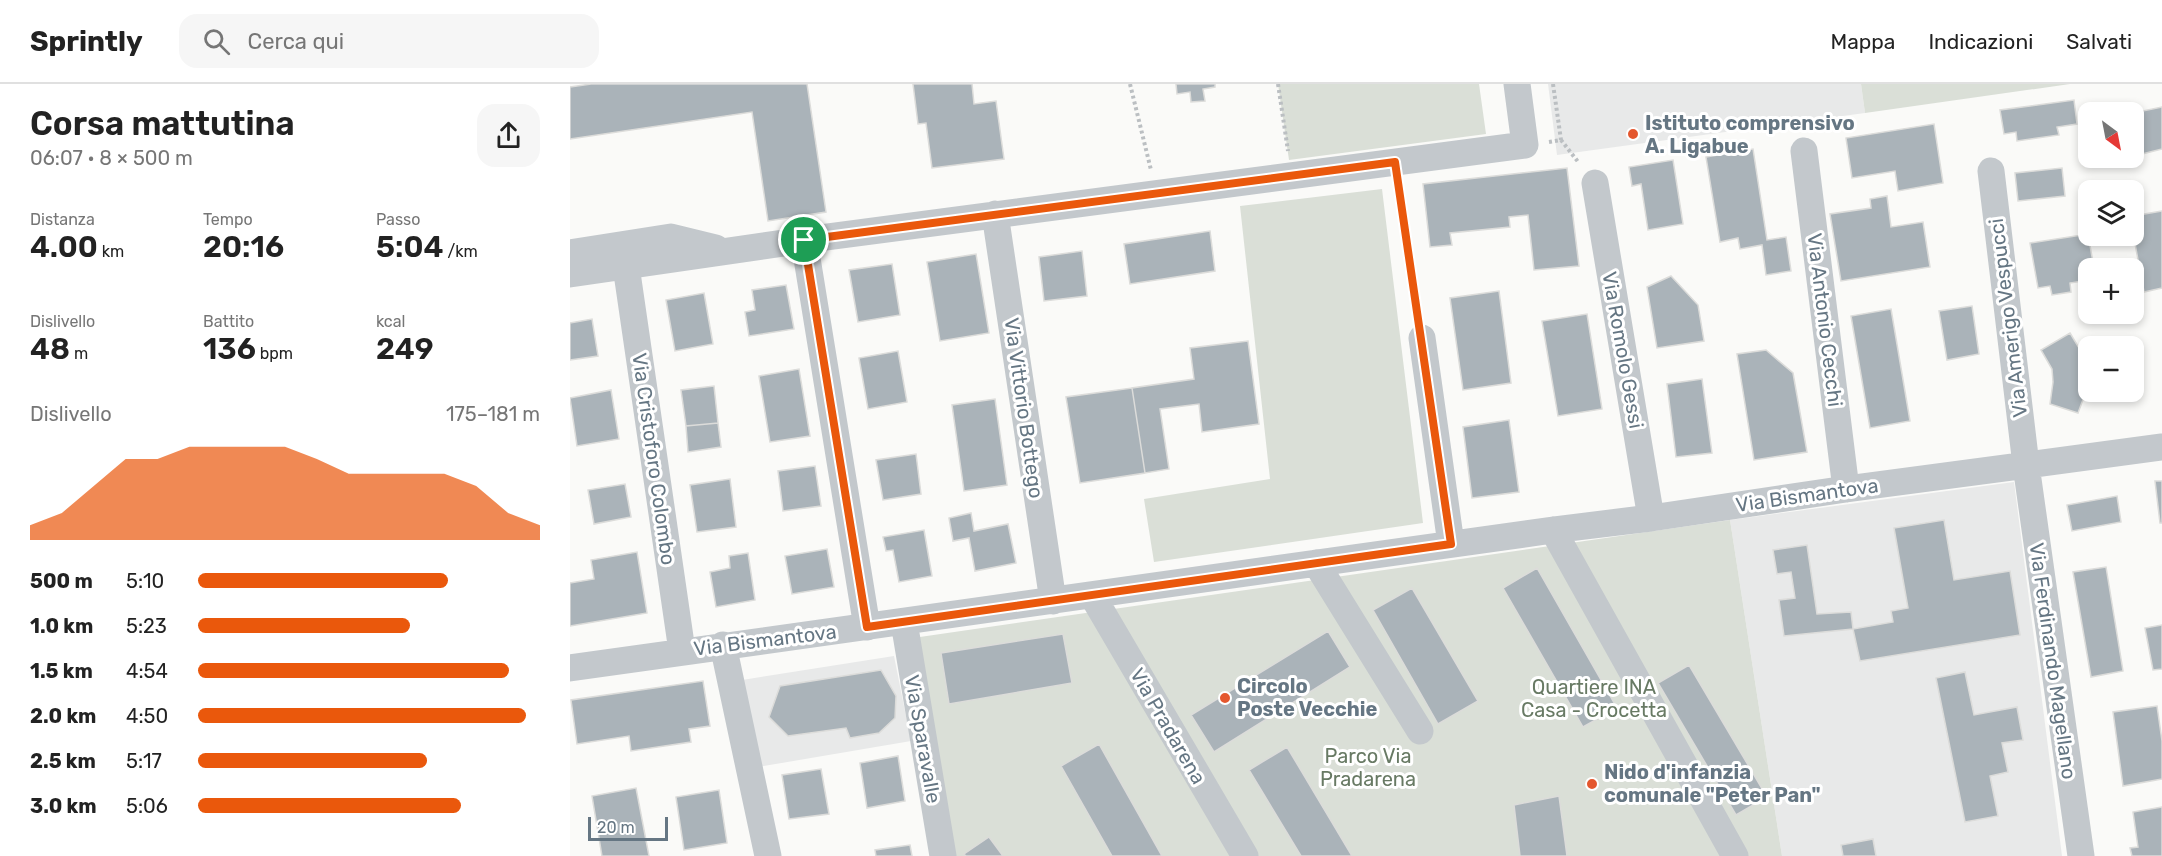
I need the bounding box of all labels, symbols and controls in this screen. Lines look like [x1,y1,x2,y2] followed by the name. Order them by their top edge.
[179,14,599,68] search box
[30,25,143,58] text: Sprintly
[200,25,233,58] icon: search
[248,28,344,55] text: Cerca qui
[1830,29,1895,54] text: Mappa
[1928,29,2033,54] text: Indicazioni
[2066,29,2132,54] text: Salvati
[2078,102,2144,168] north arrow
[2078,102,2144,402] map controls
[30,104,295,143] text: Corsa mattutina
[477,104,540,167] button: share
[1645,111,1855,158] place label: Istituto comprensivo A. Ligabue
[1626,127,1640,141] marker: Istituto comprensivo A. Ligabue
[30,146,193,170] text: 06:07 · 8 × 500 m
[2078,180,2144,246] button: layers
[30,210,95,229] text: Distanza
[203,210,253,229] text: Tempo
[376,210,420,229] text: Passo
[778,214,829,265] pin
[1984,217,2032,419] street label: Via Amerigo Vespucci
[787,223,820,256] icon: arrive
[30,229,98,265] text: 4.00
[203,229,284,265] text: 20:16
[376,229,444,265] text: 5:04
[1802,232,1848,408] street label: Via Antonio Cecchi
[98,242,124,261] text: km
[444,242,478,261] text: /km
[2078,258,2144,324] button: +
[1597,270,1649,430] street label: Via Romolo Gessi
[30,312,95,331] text: Dislivello
[203,312,254,331] text: Battito
[376,312,405,331] text: kcal
[999,316,1049,500] street label: Via Vittorio Bottego
[30,331,70,367] text: 48
[203,331,256,367] text: 136
[376,331,434,367] text: 249
[2078,336,2144,402] button: −
[70,344,88,363] text: m
[256,344,293,363] text: bpm
[627,351,681,567] street label: Via Cristoforo Colombo
[30,402,112,426] text: Dislivello
[446,402,540,426] text: 175–181 m
[1734,473,1880,517] street label: Via Bismantova
[2025,541,2081,781] street label: Via Ferdinando Magellano
[30,569,93,593] text: 500 m
[126,569,164,593] text: 5:10
[30,614,93,638] text: 1.0 km
[126,614,167,638] text: 5:23
[692,619,838,661] street label: Via Bismantova
[30,659,93,683] text: 1.5 km
[126,659,168,683] text: 4:54
[1125,664,1211,788] street label: Via Pradarena
[900,673,946,805] street label: Via Sparavalle
[1237,674,1378,721] place label: Circolo Poste Vecchie
[1521,675,1667,722] park label: Quartiere INA Casa - Crocetta
[1218,691,1232,705] marker: Circolo Poste Vecchie
[30,704,96,728] text: 2.0 km
[126,704,168,728] text: 4:50
[1320,744,1416,791] park label: Parco Via Pradarena
[30,749,96,773] text: 2.5 km
[126,749,162,773] text: 5:17
[1604,760,1821,807] place label: Nido d'infanzia comunale "Peter Pan"
[1585,777,1599,791] marker: Nido d'infanzia comunale "Peter Pan"
[30,794,97,818] text: 3.0 km
[126,794,168,818] text: 5:06
[588,814,668,842] scale bar
[597,818,635,837] text: 20 m

